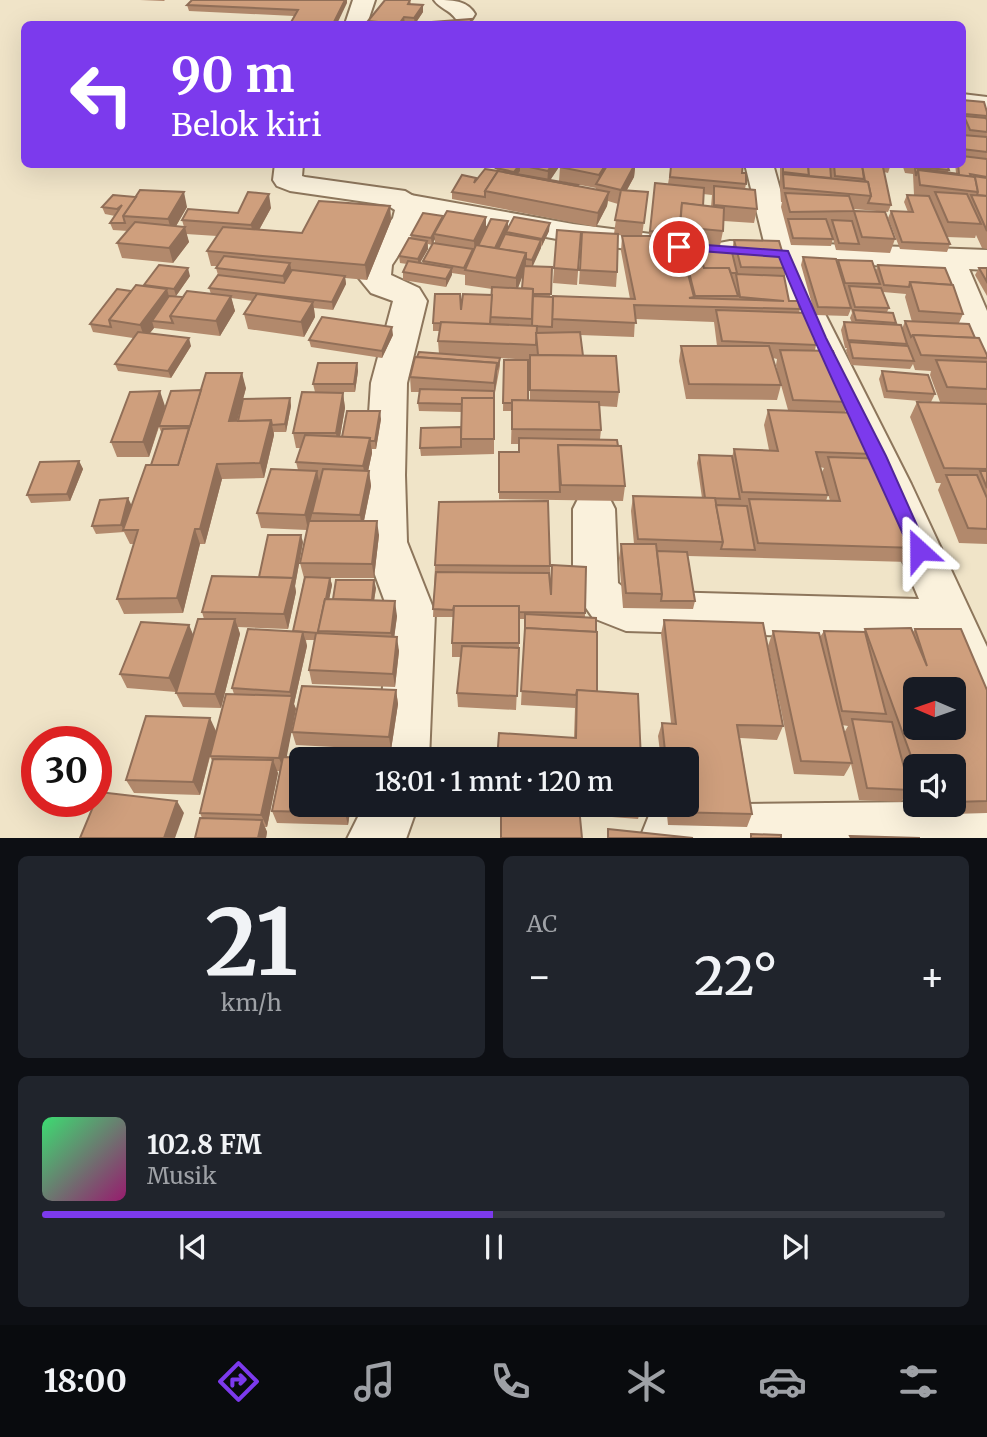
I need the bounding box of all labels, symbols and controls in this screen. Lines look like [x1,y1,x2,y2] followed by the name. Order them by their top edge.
[171,44,295,105] text: 90 m
[56,49,147,140] icon: left
[171,105,322,145] text: Belok kiri
[649,217,709,277] pin
[660,228,698,266] icon: arrive
[882,513,956,587] position arrow
[903,677,966,740] north arrow
[903,677,966,817] map controls
[21,726,112,817] speed limit sign: 30
[903,754,966,817] button: sound
[375,765,613,798] text: 18:01 · 1 mnt · 120 m
[205,885,298,1000] text: 21
[527,909,557,938] text: AC
[694,944,778,1009] text: 22°
[527,953,552,1000] text: −
[920,953,945,1000] text: +
[221,988,282,1017] text: km/h
[147,1128,262,1161] text: 102.8 FM
[147,1161,217,1190] text: Musik
[174,1228,212,1266] icon: previous
[475,1228,513,1266] icon: pause
[776,1228,814,1266] icon: next
[214,1357,263,1406] icon: directions
[350,1357,399,1406] icon: music
[486,1357,535,1406] icon: phone
[622,1357,671,1406] icon: climate
[758,1357,807,1406] icon: car
[894,1357,943,1406] icon: filters
[44,1361,127,1401] text: 18:00

